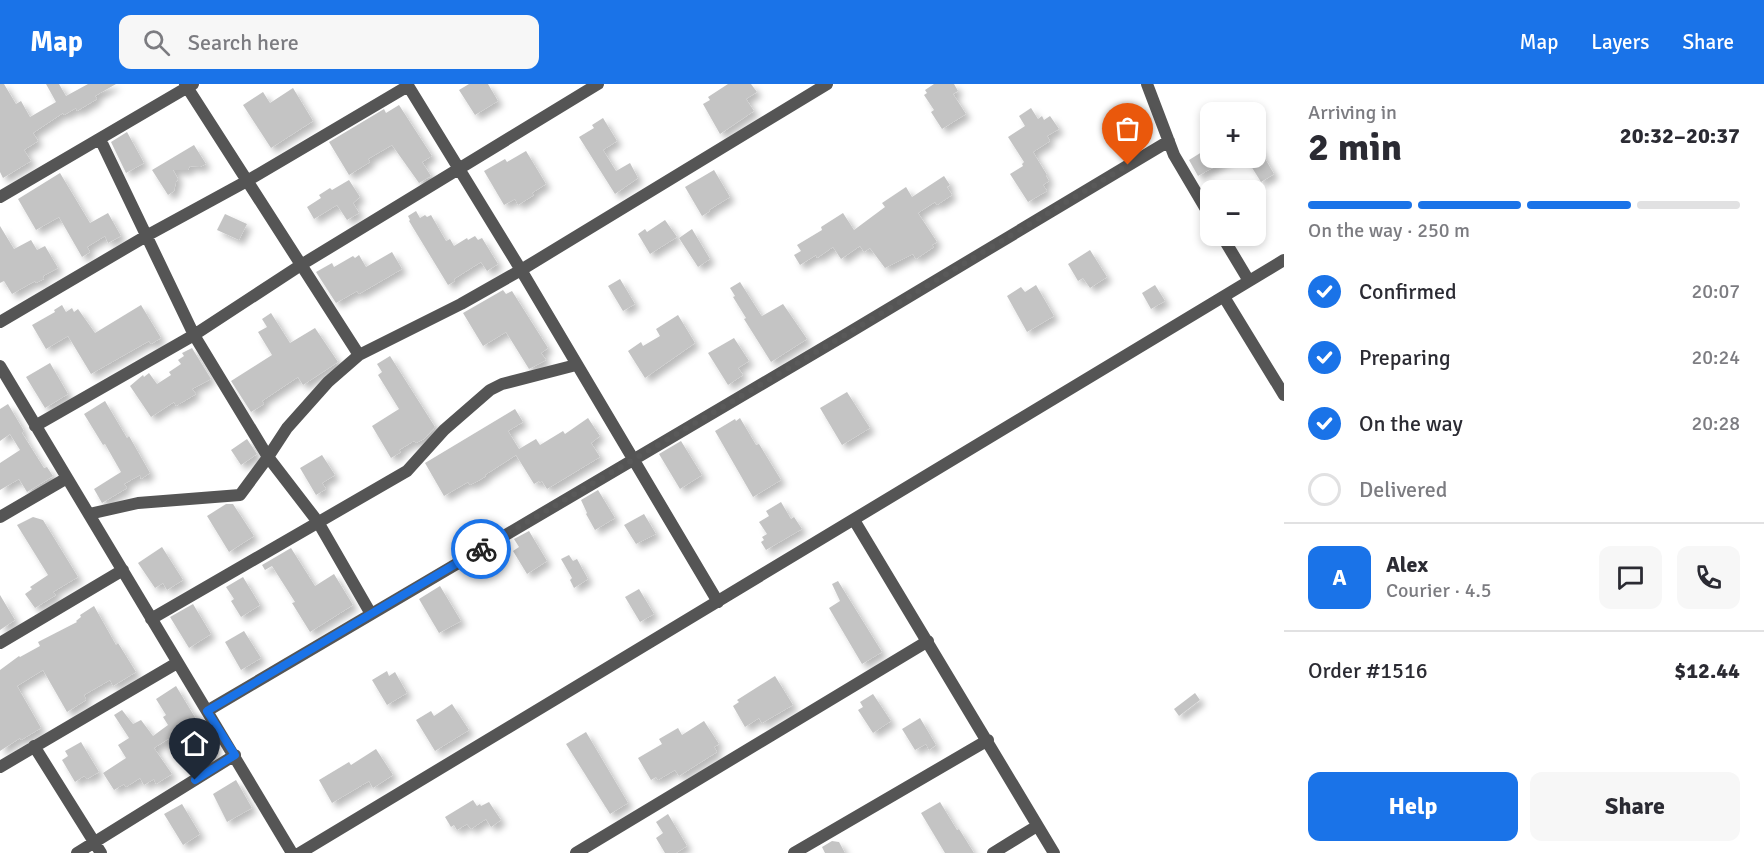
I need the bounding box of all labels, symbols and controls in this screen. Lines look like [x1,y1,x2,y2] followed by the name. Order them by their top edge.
[119,15,539,69] search box
[30,25,83,59] text: Map
[140,26,173,59] icon: search
[188,29,299,56] text: Search here
[1520,29,1558,55] text: Map
[1591,29,1649,55] text: Layers
[1682,29,1734,55] text: Share
[1308,100,1397,125] text: Arriving in
[1200,102,1266,246] map controls
[1200,102,1266,168] button: +
[1102,103,1153,165] pin
[1111,112,1144,145] icon: bag
[1620,122,1740,149] text: 20:32–20:37
[1308,123,1402,171] text: 2 min
[1200,180,1266,246] button: −
[1308,218,1470,243] text: On the way · 250 m
[1308,275,1341,308] icon: check
[1359,278,1457,305] text: Confirmed
[1691,279,1740,304] text: 20:07
[1308,341,1341,374] icon: check
[1359,344,1451,371] text: Preparing
[1691,345,1740,370] text: 20:24
[1308,407,1341,440] icon: check
[1359,410,1463,437] text: On the way
[1691,411,1740,436] text: 20:28
[1359,476,1447,503] text: Delivered
[451,519,511,579] courier
[465,533,498,566] icon: bike
[1599,546,1662,609] button: chat
[1677,546,1740,609] button: phone
[1386,551,1428,578] text: Alex
[1332,564,1347,591] text: A
[1386,578,1492,603] text: Courier · 4.5
[1308,657,1428,684] text: Order #1516
[1674,657,1740,684] text: $12.44
[169,718,220,780] pin
[178,727,211,760] icon: home
[1308,772,1518,841] button: Help
[1530,772,1740,841] button: Share

